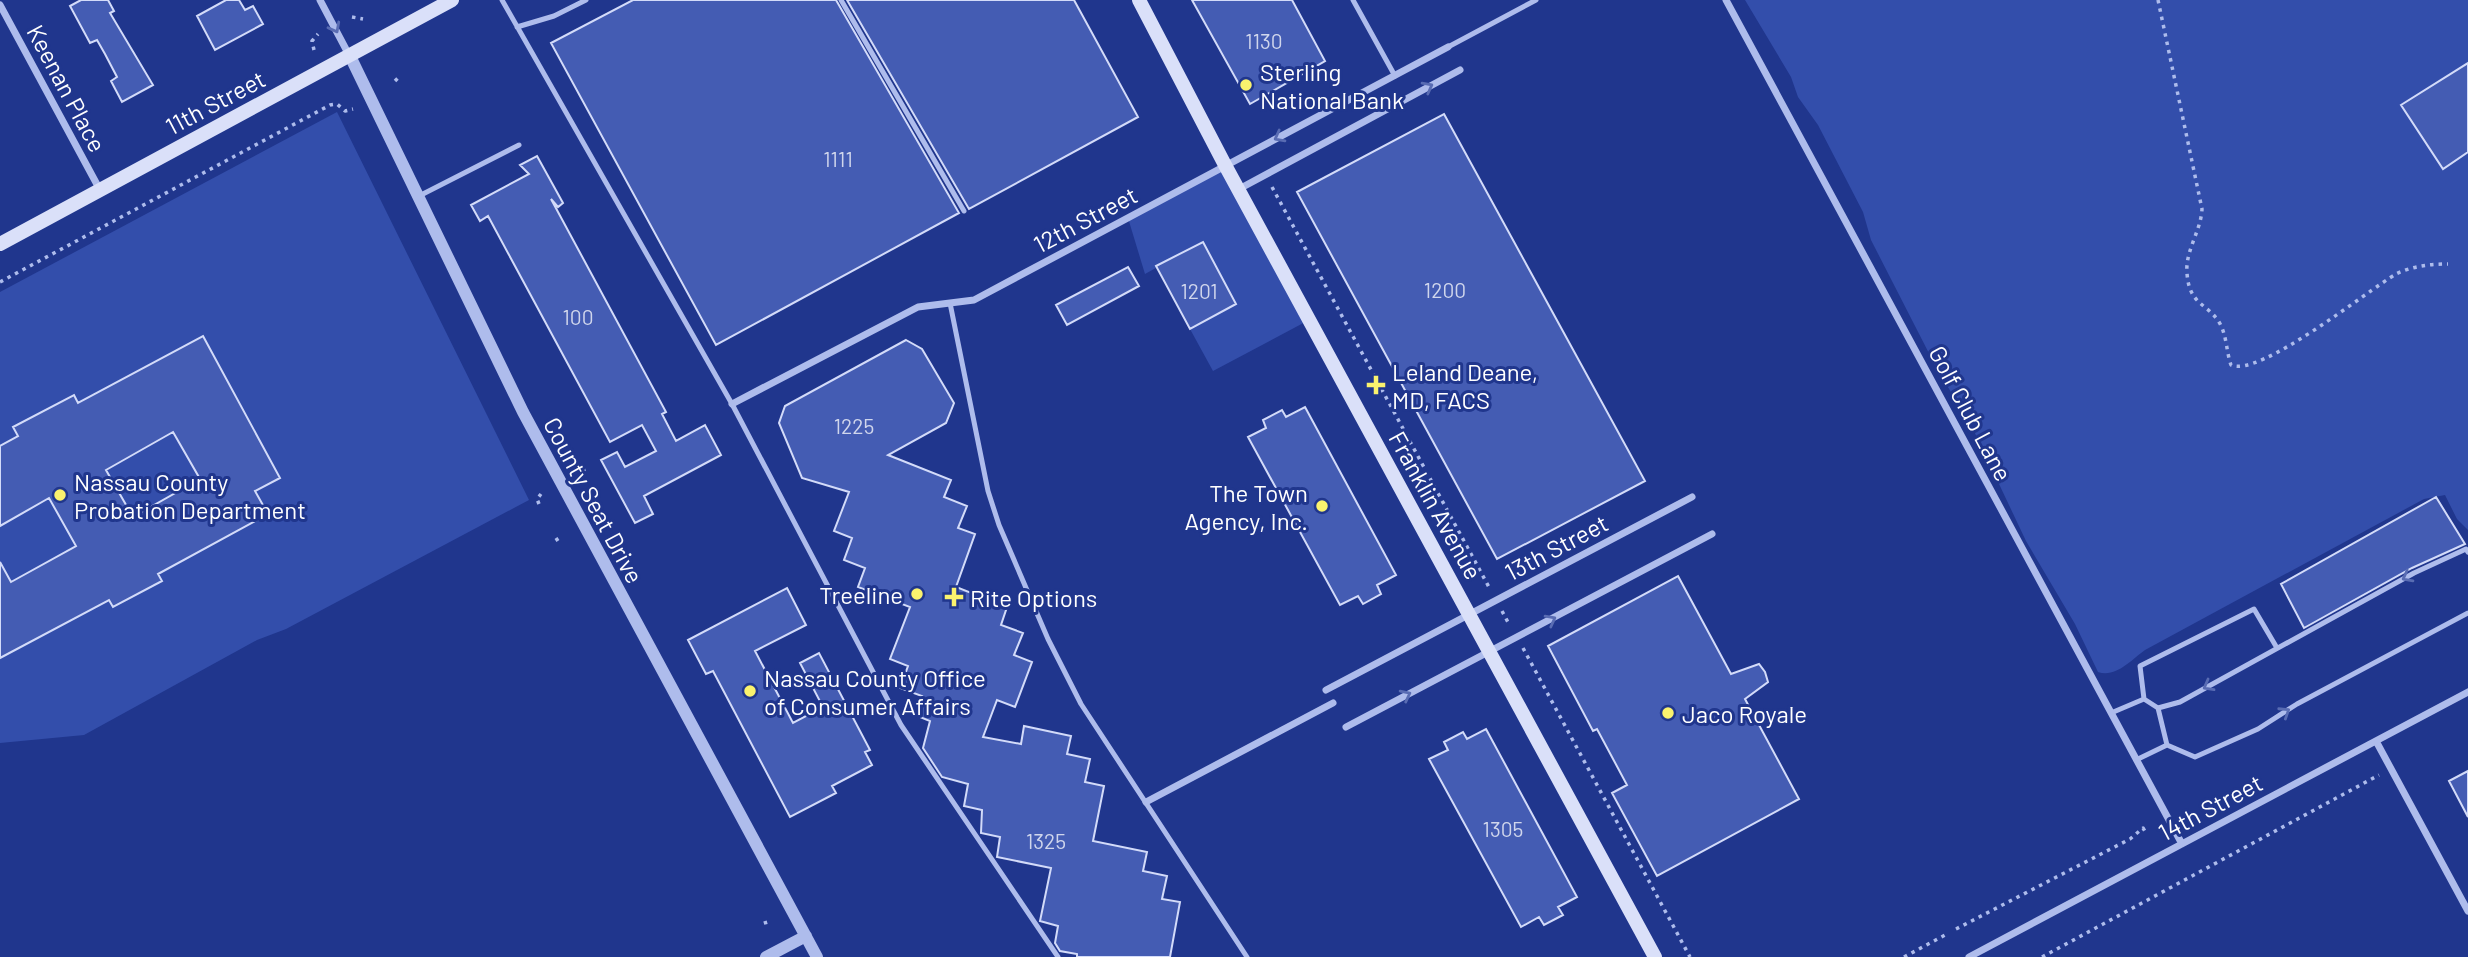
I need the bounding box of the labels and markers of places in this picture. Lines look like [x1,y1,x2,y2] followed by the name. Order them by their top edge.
[1260,57,1404,114] place label: Sterling National Bank
[1238,77,1254,93] marker: Sterling National Bank
[1392,357,1538,414] place label: Leland Deane, MD, FACS
[1366,375,1386,395] marker: Leland Deane, MD, FACS
[74,467,306,524] place label: Nassau County Probation Department
[1185,478,1308,535] place label: The Town Agency, Inc.
[52,487,68,503] marker: Nassau County Probation Department
[1314,498,1330,514] marker: The Town Agency, Inc.
[819,580,903,609] place label: Treeline
[970,583,1097,612] place label: Rite Options
[909,586,925,602] marker: Treeline
[944,587,964,607] marker: Rite Options
[764,663,986,720] place label: Nassau County Office of Consumer Affairs
[742,683,758,699] marker: Nassau County Office of Consumer Affairs
[1682,699,1807,728] place label: Jaco Royale
[1660,705,1676,721] marker: Jaco Royale

